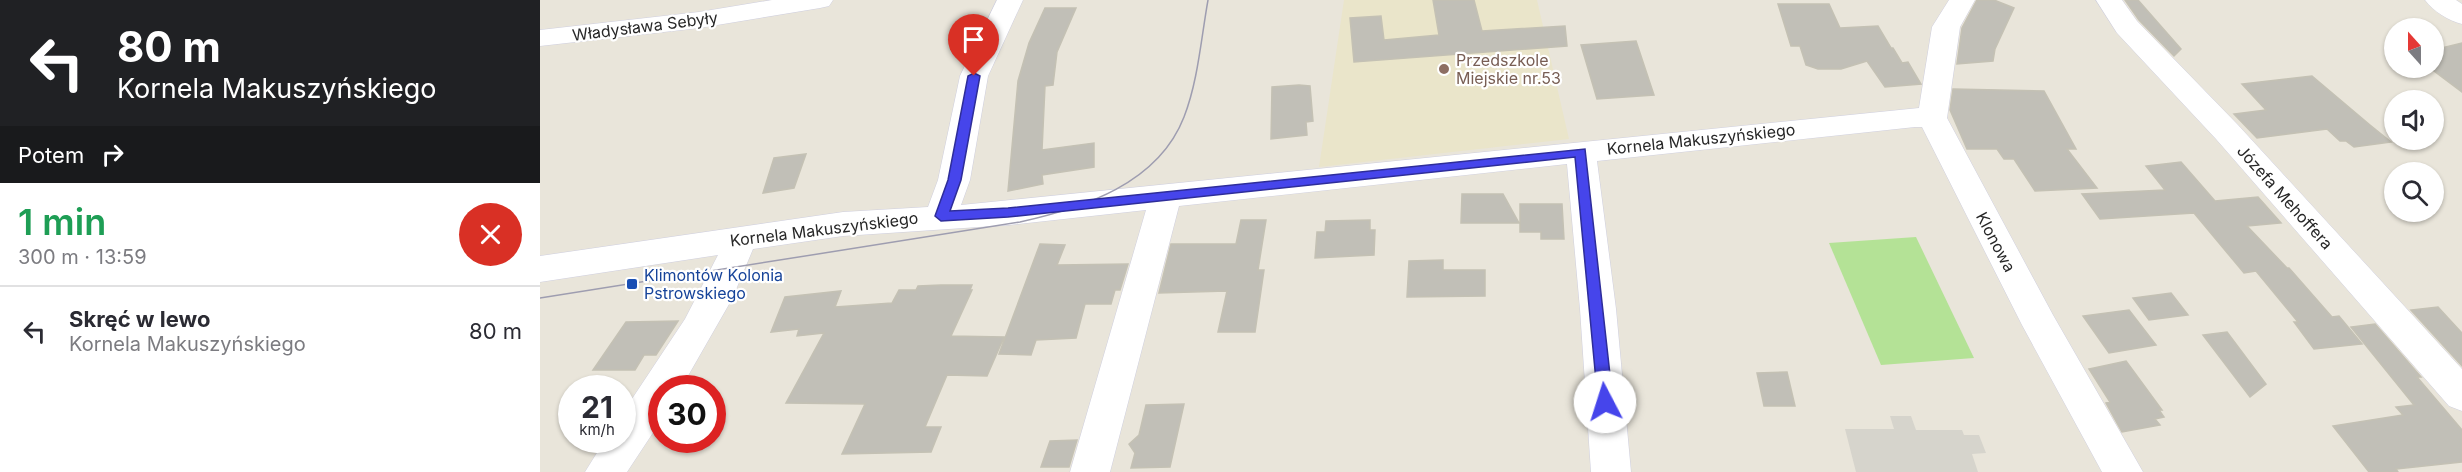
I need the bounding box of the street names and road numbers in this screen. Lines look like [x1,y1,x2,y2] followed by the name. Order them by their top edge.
[571,7,719,45] street label: Władysława Sebyły
[1606,119,1796,159] street label: Kornela Makuszyńskiego
[2233,141,2337,253] street label: Józefa Mehoffera
[729,208,919,250] street label: Kornela Makuszyńskiego
[1972,209,2020,275] street label: Klonowa

